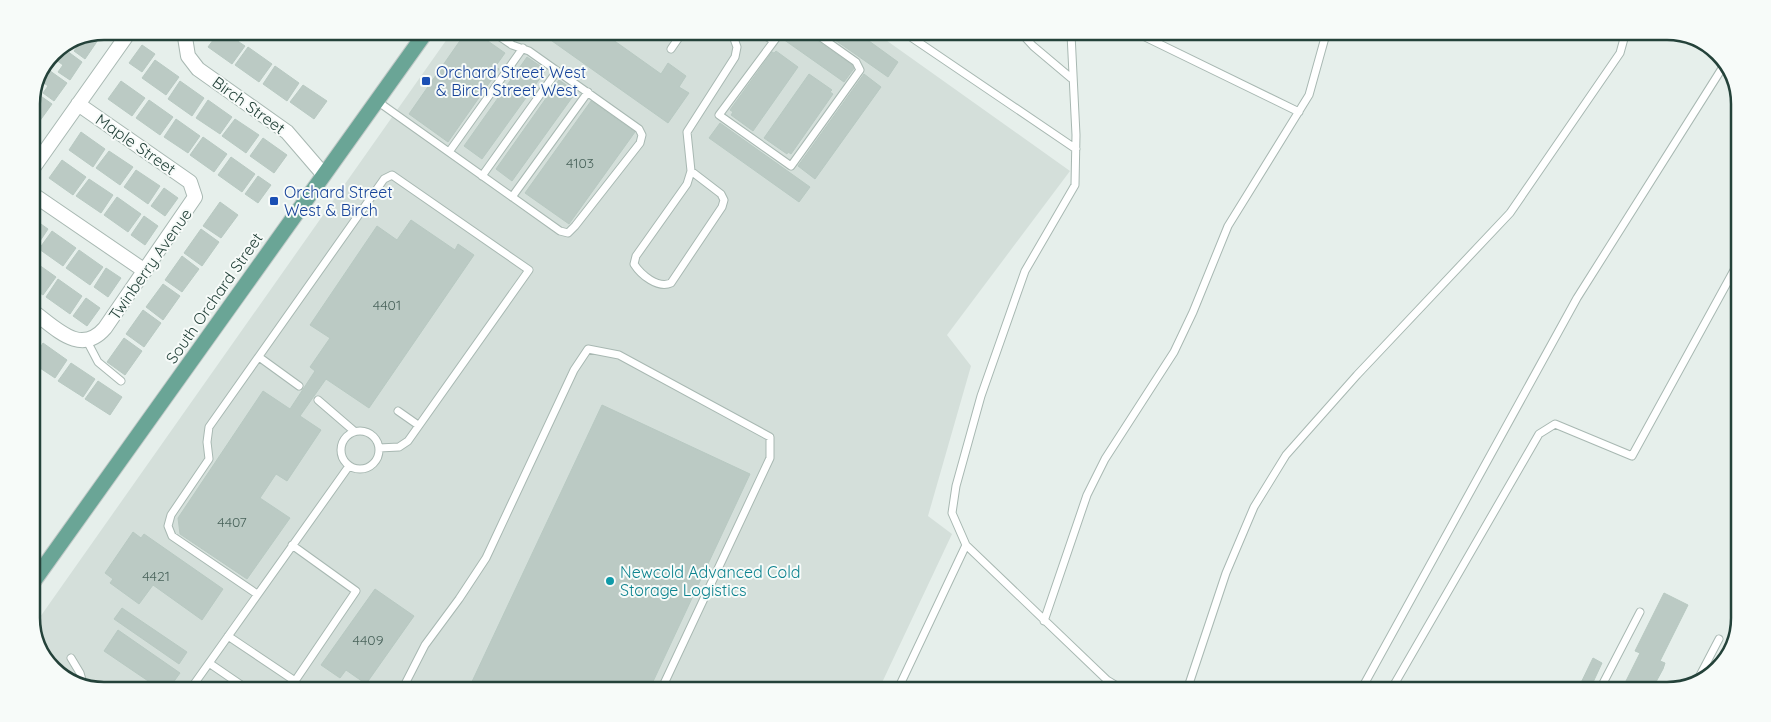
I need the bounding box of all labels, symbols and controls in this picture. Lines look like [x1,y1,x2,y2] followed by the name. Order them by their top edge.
[436,62,586,100] place label: Orchard Street West & Birch Street West
[209,72,289,138] street label: Birch Street
[420,75,432,87] marker: Orchard Street West & Birch Street West
[92,109,180,179] street label: Maple Street
[566,154,594,172] house number: 4103
[284,182,393,220] place label: Orchard Street West & Birch
[268,195,280,207] marker: Orchard Street West & Birch
[104,204,196,324] street label: Twinberry Avenue
[161,229,267,367] street label: South Orchard Street
[373,296,401,314] house number: 4401
[217,513,247,531] house number: 4407
[620,562,800,600] place label: Newcold Advanced Cold Storage Logistics
[142,567,170,585] house number: 4421
[604,575,616,587] marker: Newcold Advanced Cold Storage Logistics
[353,631,384,649] house number: 4409

